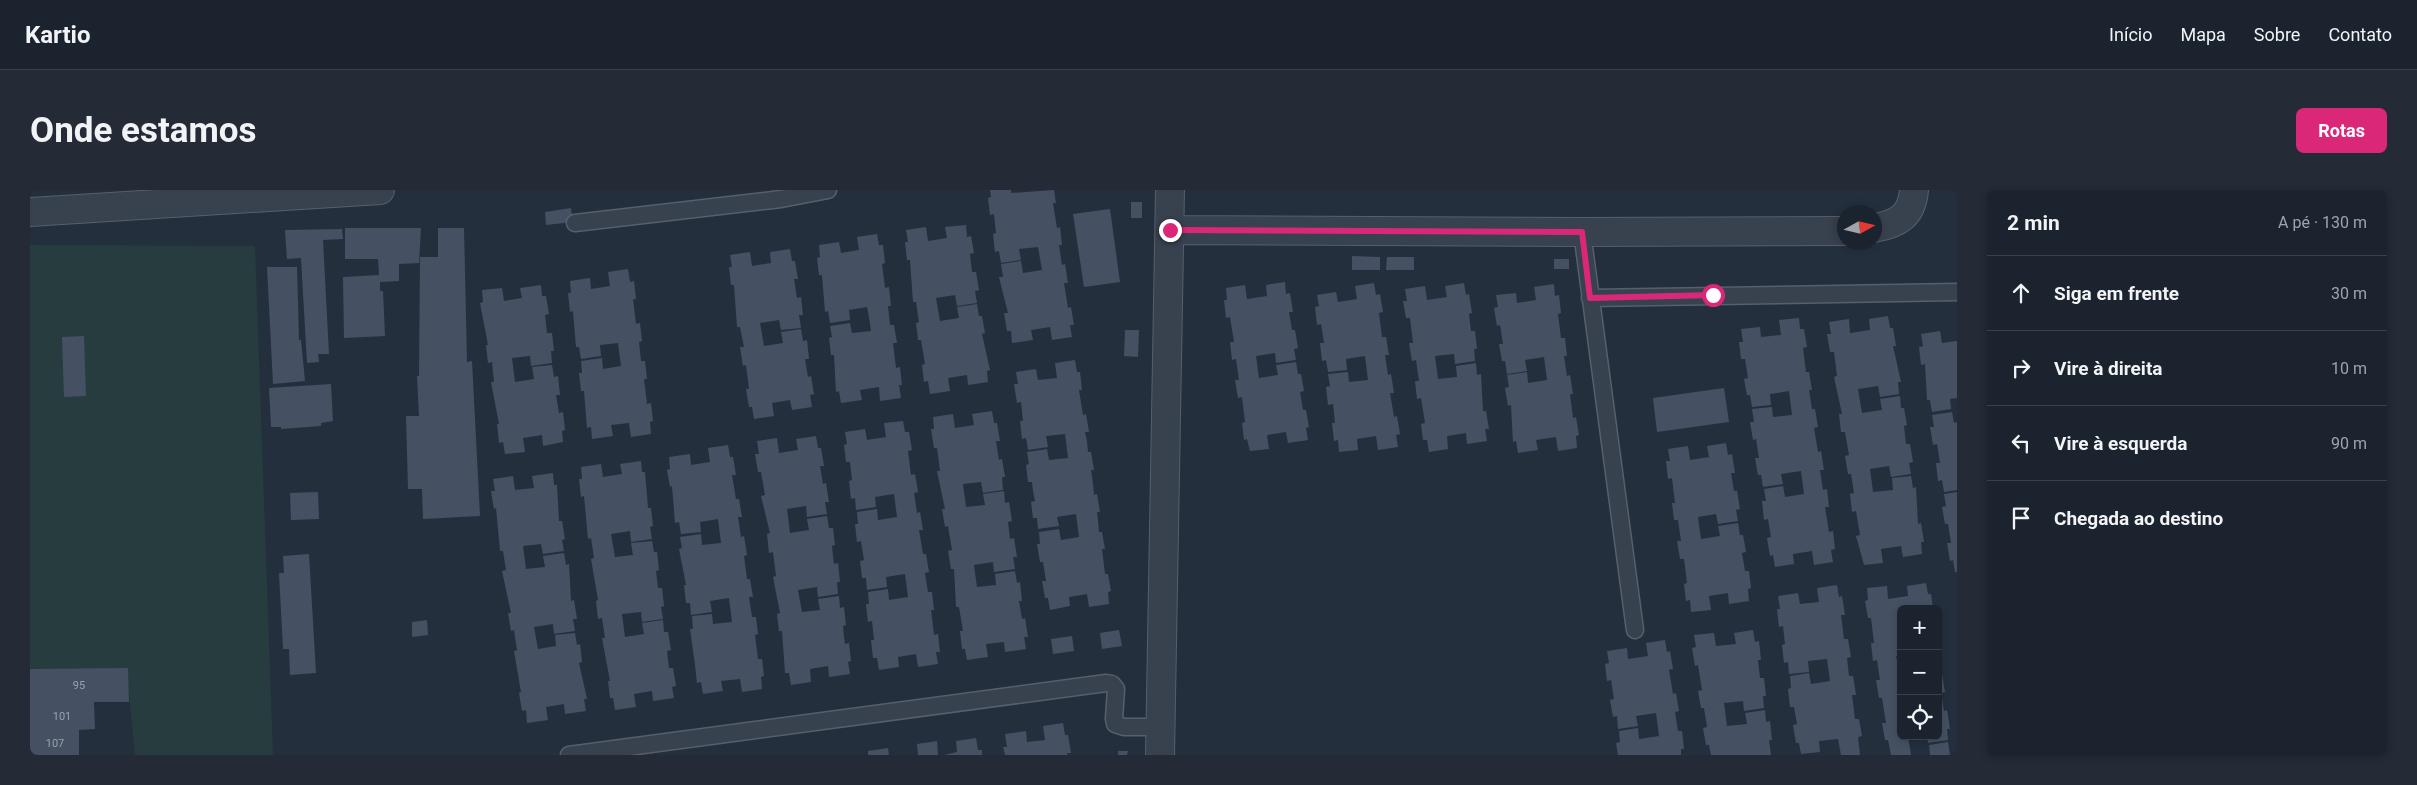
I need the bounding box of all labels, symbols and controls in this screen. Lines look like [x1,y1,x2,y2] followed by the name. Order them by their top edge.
[25,21,91,49] text: Kartio
[2109,24,2152,45] text: Início
[2180,24,2226,45] text: Mapa
[2254,24,2300,45] text: Sobre
[2328,24,2392,45] text: Contato
[2296,108,2387,153] button: Rotas
[30,110,257,151] text: Onde estamos
[1837,205,1882,250] north arrow
[2007,211,2060,235] text: 2 min
[2278,213,2367,232] text: A pé · 130 m
[1159,219,1182,242] route end
[2007,279,2035,307] icon: ahead
[2054,282,2179,305] text: Siga em frente
[1702,284,1725,307] route start
[2331,284,2367,303] text: 30 m
[2007,354,2035,382] icon: right
[2054,357,2163,380] text: Vire à direita
[2331,359,2367,378] text: 10 m
[2007,429,2035,457] icon: left
[2054,432,2187,455] text: Vire à esquerda
[2331,434,2367,453] text: 90 m
[2007,504,2035,532] icon: arrive
[2054,507,2223,530] text: Chegada ao destino
[1897,605,1942,740] map controls
[1897,605,1942,650] button: +
[1897,650,1942,695] button: −
[73,679,85,692] house number: 95
[1897,695,1942,740] button: locate
[53,710,71,723] house number: 101
[46,737,64,750] house number: 107

